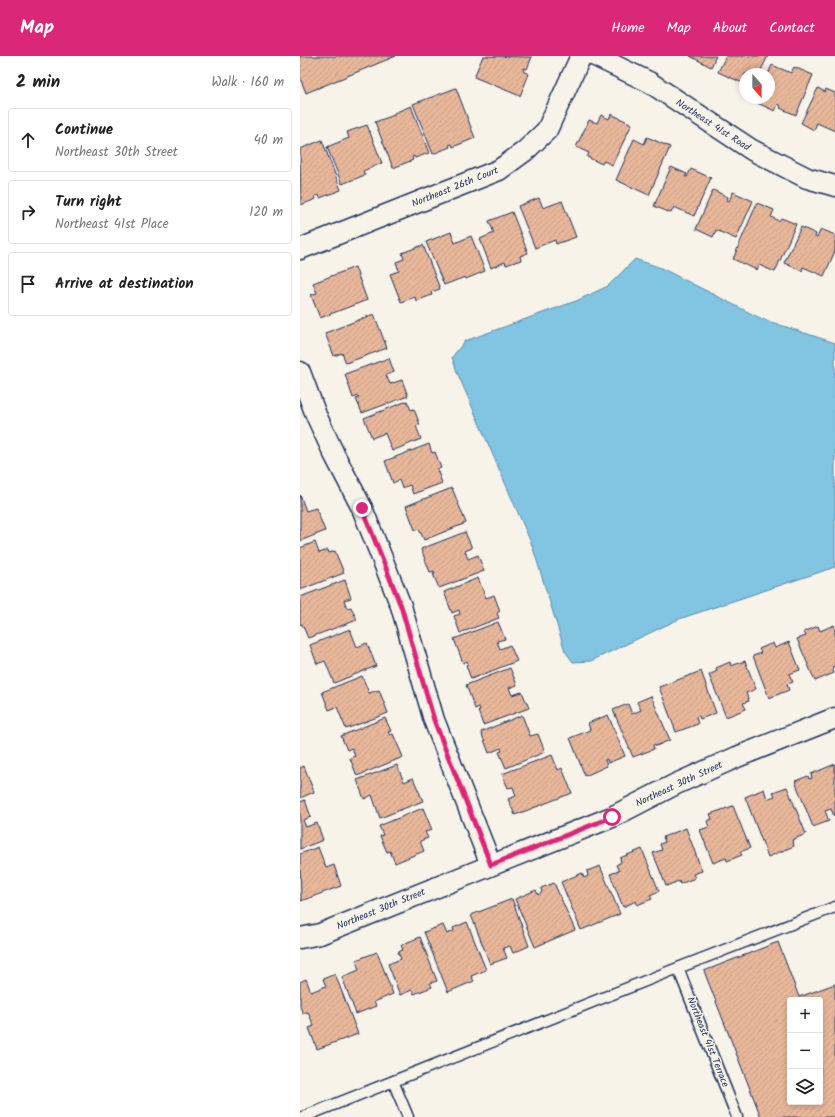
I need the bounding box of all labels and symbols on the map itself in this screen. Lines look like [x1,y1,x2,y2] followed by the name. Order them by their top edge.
[739,68,775,104] north arrow
[673,95,754,156] street label: Northeast 41st Road
[409,162,501,212] street label: Northeast 26th Court
[353,499,371,517] route end
[633,757,725,811] street label: Northeast 30th Street
[603,808,621,826] route start
[334,884,428,934] street label: Northeast 30th Street
[683,994,734,1090] street label: Northeast 41st Terrace

